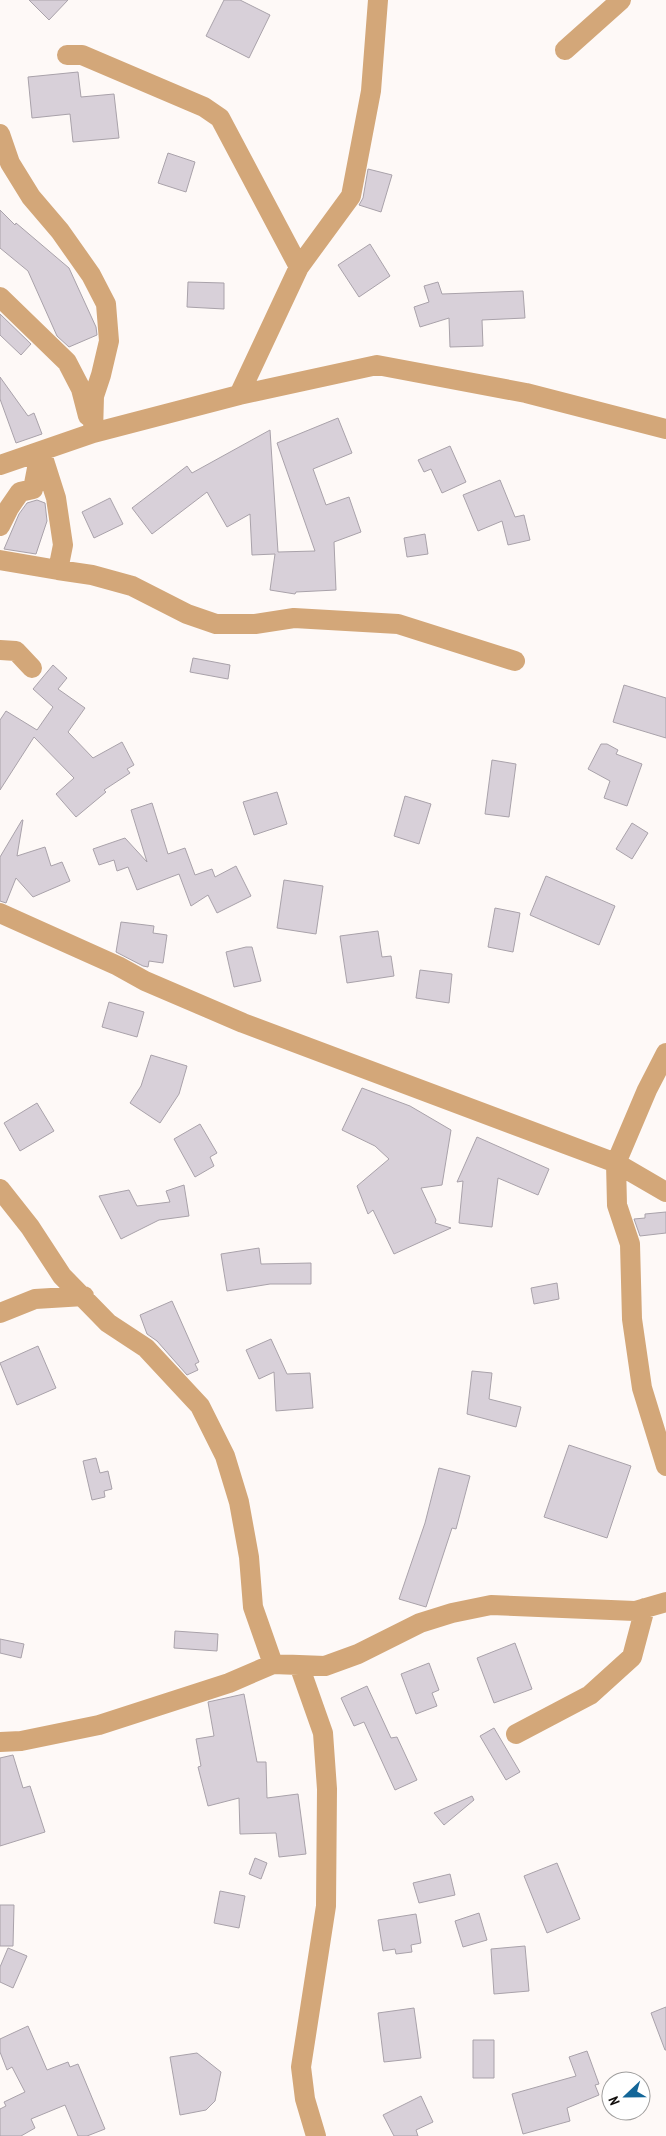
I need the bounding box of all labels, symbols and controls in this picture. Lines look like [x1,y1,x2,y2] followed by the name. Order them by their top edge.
[601,2071,651,2121] north arrow
[604,2094,624,2108] text: N

